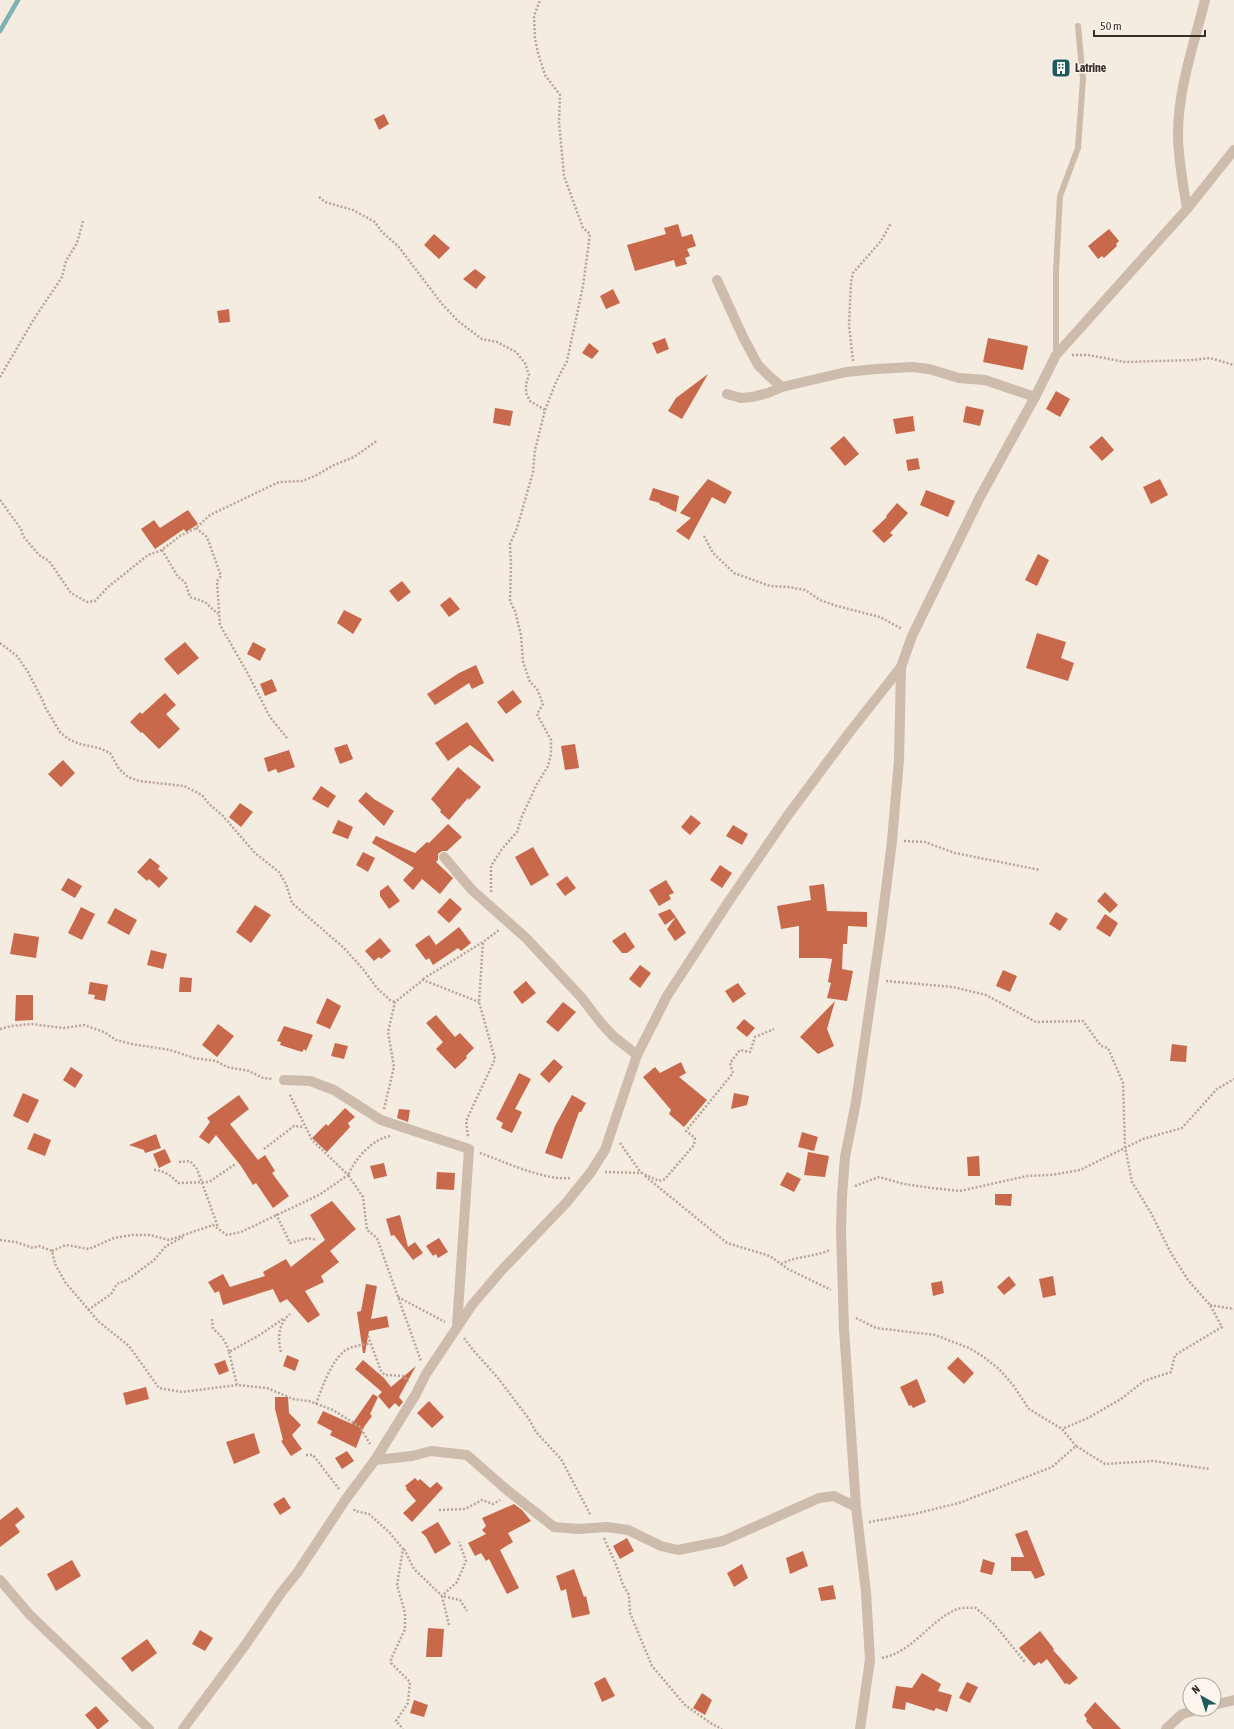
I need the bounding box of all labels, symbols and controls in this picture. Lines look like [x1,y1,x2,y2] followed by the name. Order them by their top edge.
[1094,12,1205,38] scale bar
[1100,19,1122,33] text: 50 m
[1050,57,1072,79] building icon: Latrine
[1075,61,1107,75] place label: Latrine
[1182,1677,1222,1717] north arrow
[1189,1683,1202,1696] text: N

